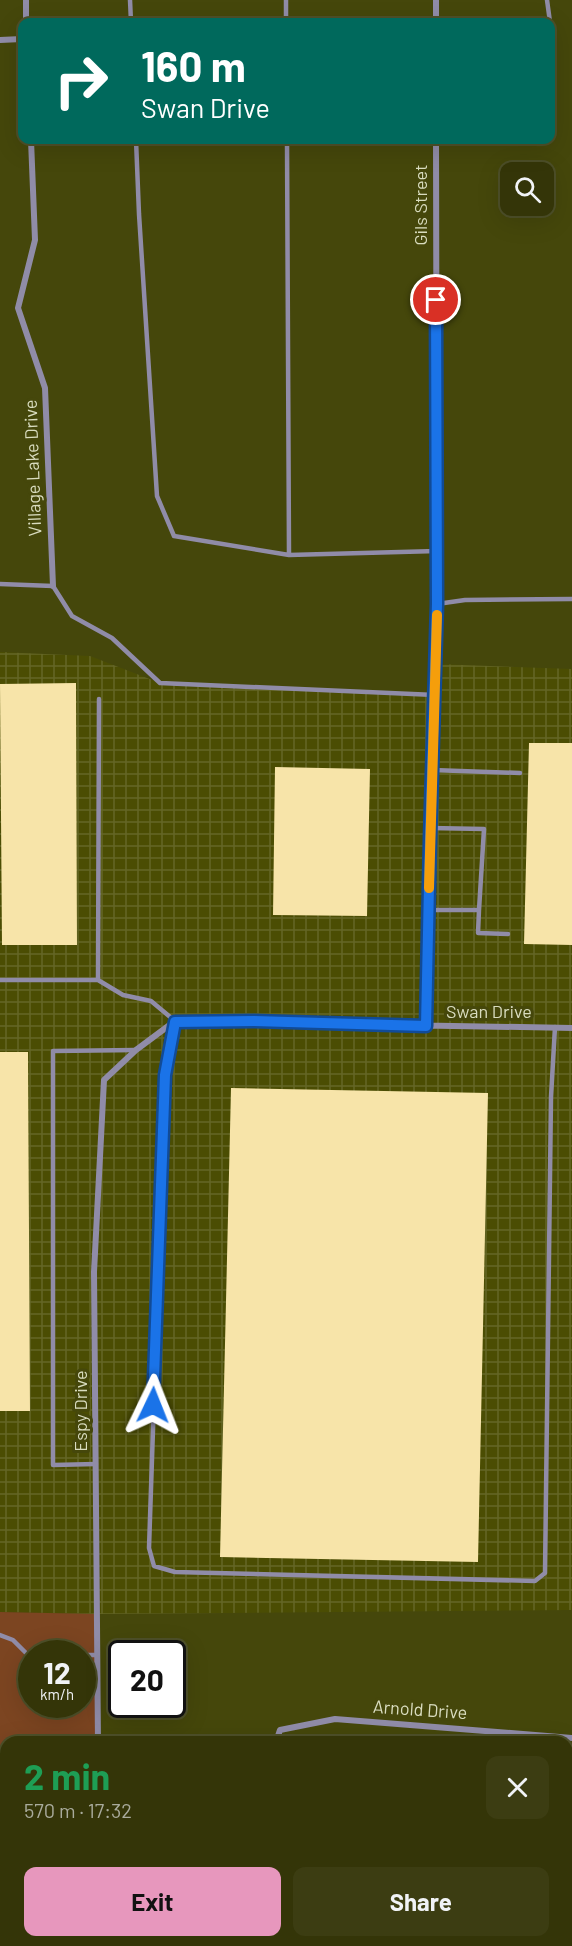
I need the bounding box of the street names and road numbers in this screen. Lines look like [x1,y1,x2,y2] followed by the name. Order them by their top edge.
[409,164,431,246] street label: Gils Street
[19,399,45,537] street label: Village Lake Drive
[446,1000,532,1022] street label: Swan Drive
[69,1370,91,1452] street label: Espy Drive
[372,1695,468,1723] street label: Arnold Drive

